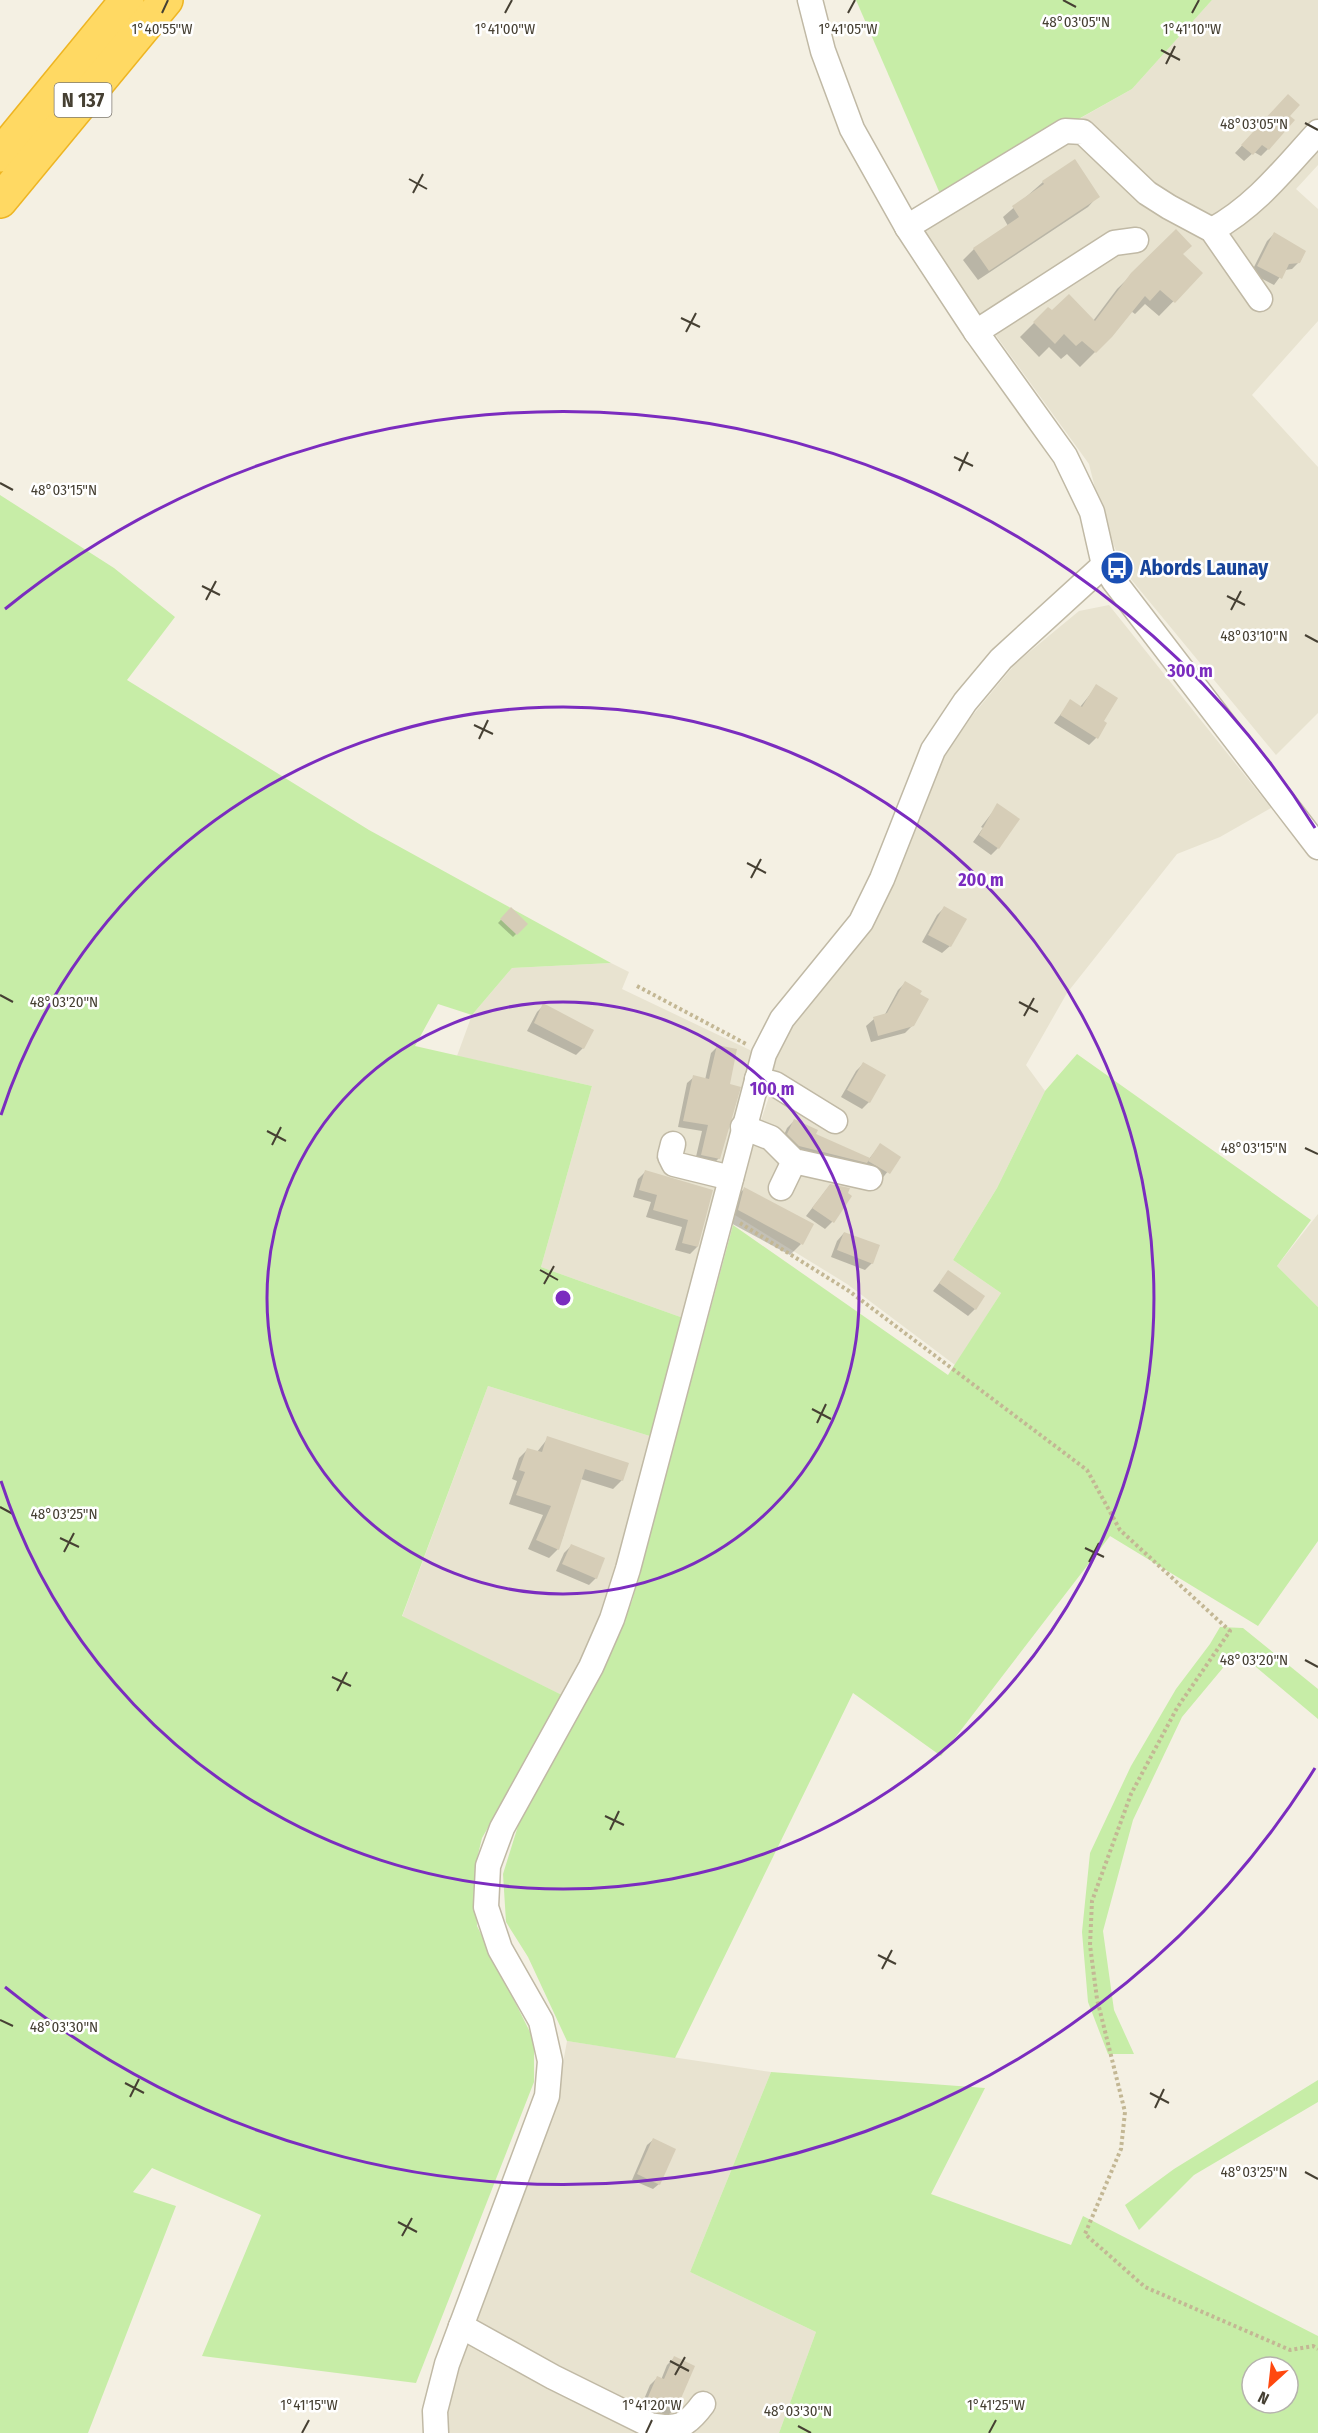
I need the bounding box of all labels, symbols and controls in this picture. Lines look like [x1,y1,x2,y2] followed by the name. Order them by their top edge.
[1042,13,1110,31] text: 48°03'05"N
[132,20,193,38] text: 1°40'55"W
[475,20,535,38] text: 1°41'00"W
[818,20,878,38] text: 1°41'05"W
[1163,20,1221,38] text: 1°41'10"W
[54,83,112,117] road number: N 137
[1220,115,1288,133] text: 48°03'05"N
[31,481,97,499] text: 48°03'15"N
[1099,550,1135,586] bus stop icon: Abords Launay
[1139,555,1269,581] place label: Abords Launay
[1220,627,1288,645] text: 48°03'10"N
[1166,660,1213,682] text: 300 m
[957,869,1004,891] text: 200 m
[30,993,98,1011] text: 48°03'20"N
[750,1078,794,1100] text: 100 m
[1221,1139,1287,1157] text: 48°03'15"N
[553,1288,573,1308] centre of rings
[30,1505,98,1523] text: 48°03'25"N
[1220,1651,1288,1669] text: 48°03'20"N
[30,2018,98,2036] text: 48°03'30"N
[1220,2163,1288,2181] text: 48°03'25"N
[1240,2355,1300,2415] north arrow
[1255,2387,1272,2409] text: N
[280,2396,338,2414] text: 1°41'15"W
[622,2396,682,2414] text: 1°41'20"W
[967,2396,1025,2414] text: 1°41'25"W
[764,2402,832,2420] text: 48°03'30"N

